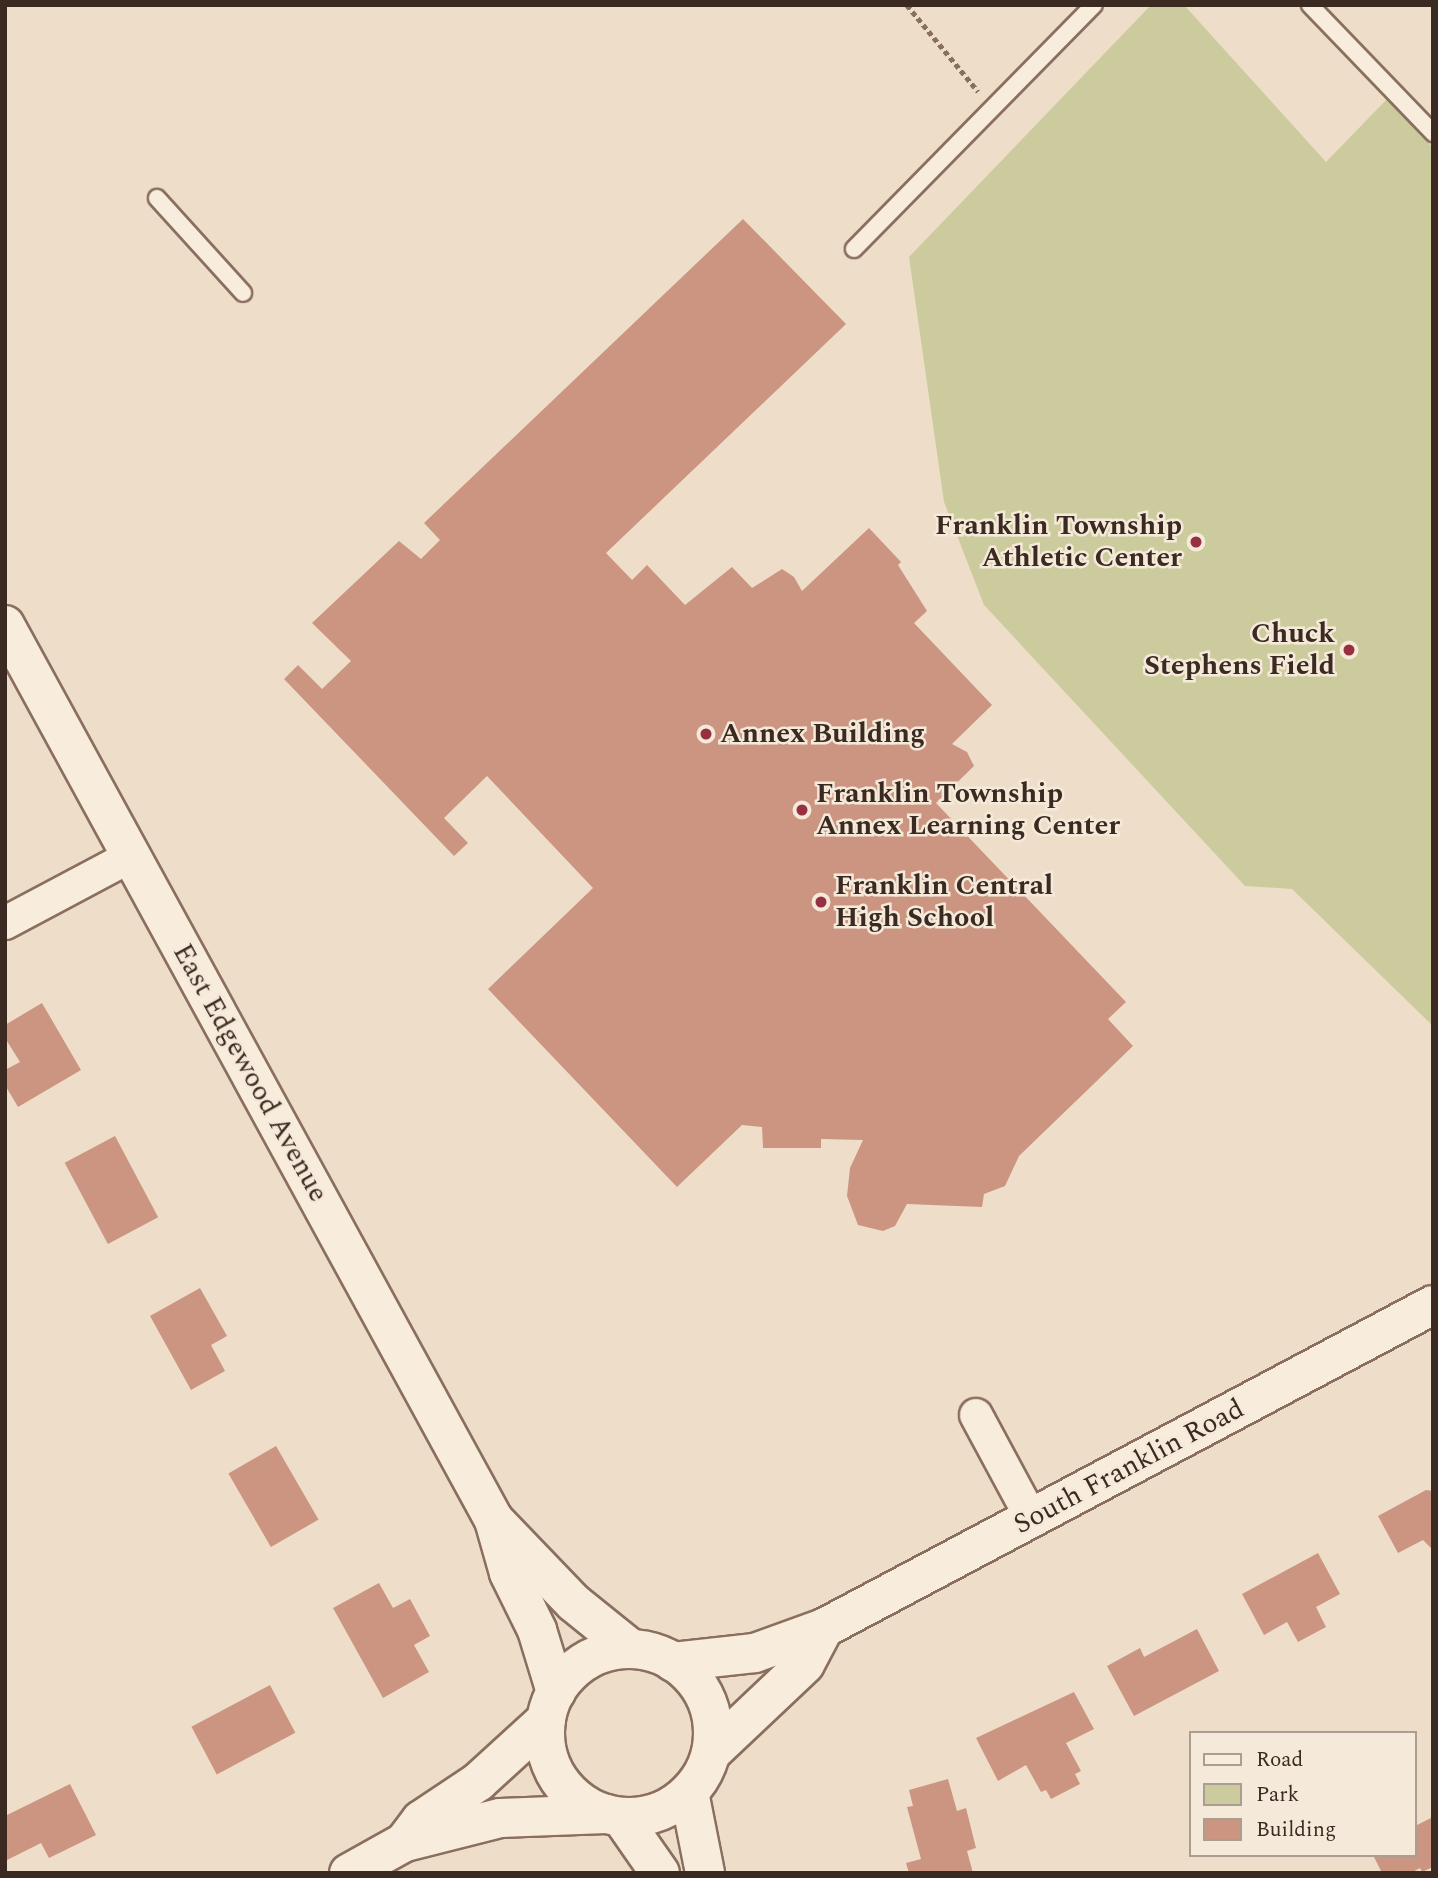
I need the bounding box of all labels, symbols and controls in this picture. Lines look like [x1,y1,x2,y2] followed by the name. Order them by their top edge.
[935,509,1182,575] place label: Franklin Township Athletic Center
[1188,534,1204,550] marker: Franklin Township Athletic Center
[1144,617,1335,683] place label: Chuck Stephens Field
[1341,642,1357,658] marker: Chuck Stephens Field
[720,717,925,751] place label: Annex Building
[698,726,714,742] marker: Annex Building
[816,777,1120,843] place label: Franklin Township Annex Learning Center
[794,802,810,818] marker: Franklin Township Annex Learning Center
[835,869,1053,935] place label: Franklin Central High School
[813,894,829,910] marker: Franklin Central High School
[165,938,335,1208] street label: East Edgewood Avenue
[1008,1392,1250,1542] street label: South Franklin Road
[1190,1731,1417,1857] legend
[1256,1744,1303,1776] text: Road
[1256,1779,1299,1811] text: Park
[1256,1814,1336,1846] text: Building

